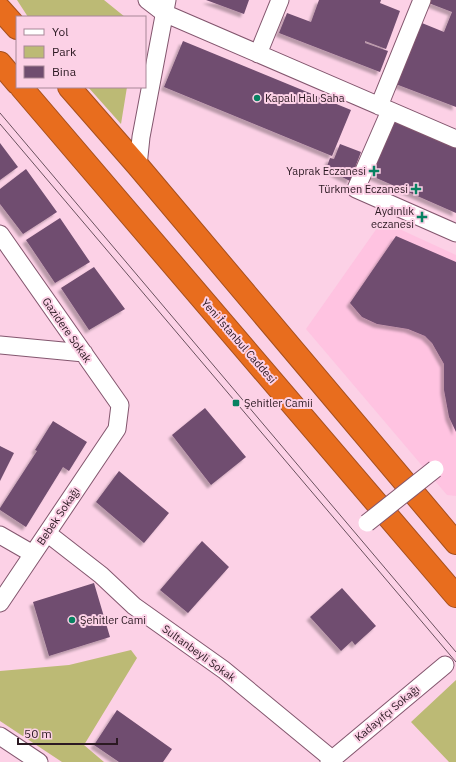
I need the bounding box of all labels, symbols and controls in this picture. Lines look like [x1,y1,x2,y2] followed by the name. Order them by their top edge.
[16,16,146,88] legend
[52,24,69,39] text: Yol
[52,44,77,59] text: Park
[52,64,77,79] text: Bina
[265,91,345,105] place label: Kapalı Halı Saha
[252,93,262,103] marker: Kapalı Halı Saha
[286,164,366,178] place label: Yaprak Eczanesi
[369,166,379,176] marker: Yaprak Eczanesi
[318,182,408,196] place label: Türkmen Eczanesi
[411,184,421,194] marker: Türkmen Eczanesi
[371,204,414,231] place label: Aydınlık eczanesi
[417,212,427,222] marker: Aydınlık eczanesi
[39,295,95,365] street label: Gazidere Sokak
[199,296,279,386] street label: Yeni İstanbul Caddesi
[244,396,313,410] place label: Şehitler Camii
[231,398,241,408] marker: Şehitler Camii
[34,484,82,548] street label: Bebek Sokağı
[80,613,146,627] place label: Şehitler Cami
[67,615,77,625] marker: Şehitler Cami
[159,622,239,685] street label: Sultanbeyli Sokak
[352,682,422,744] street label: Kadayıfçı Sokağı
[18,720,117,746] scale bar
[24,726,52,741] text: 50 m

